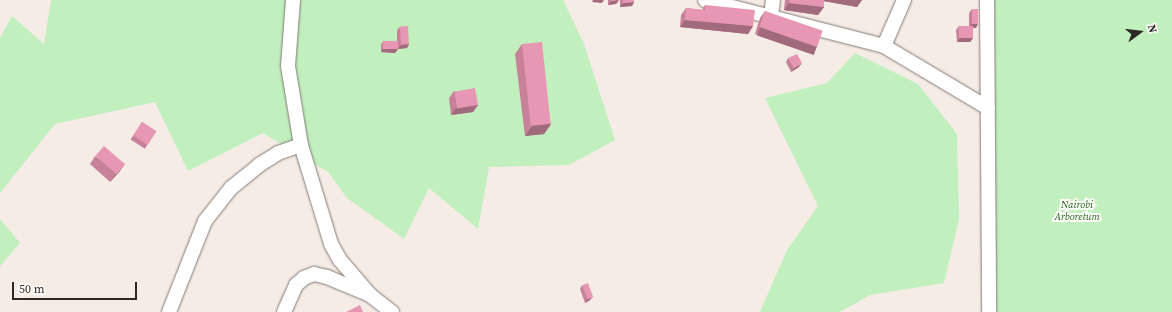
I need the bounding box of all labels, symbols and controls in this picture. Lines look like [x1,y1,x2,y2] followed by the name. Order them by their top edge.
[1120,12,1160,52] north arrow
[1144,23,1160,35] text: N
[1054,198,1100,222] park label: Nairobi Arboretum
[14,274,139,300] scale bar
[19,281,45,297] text: 50 m

